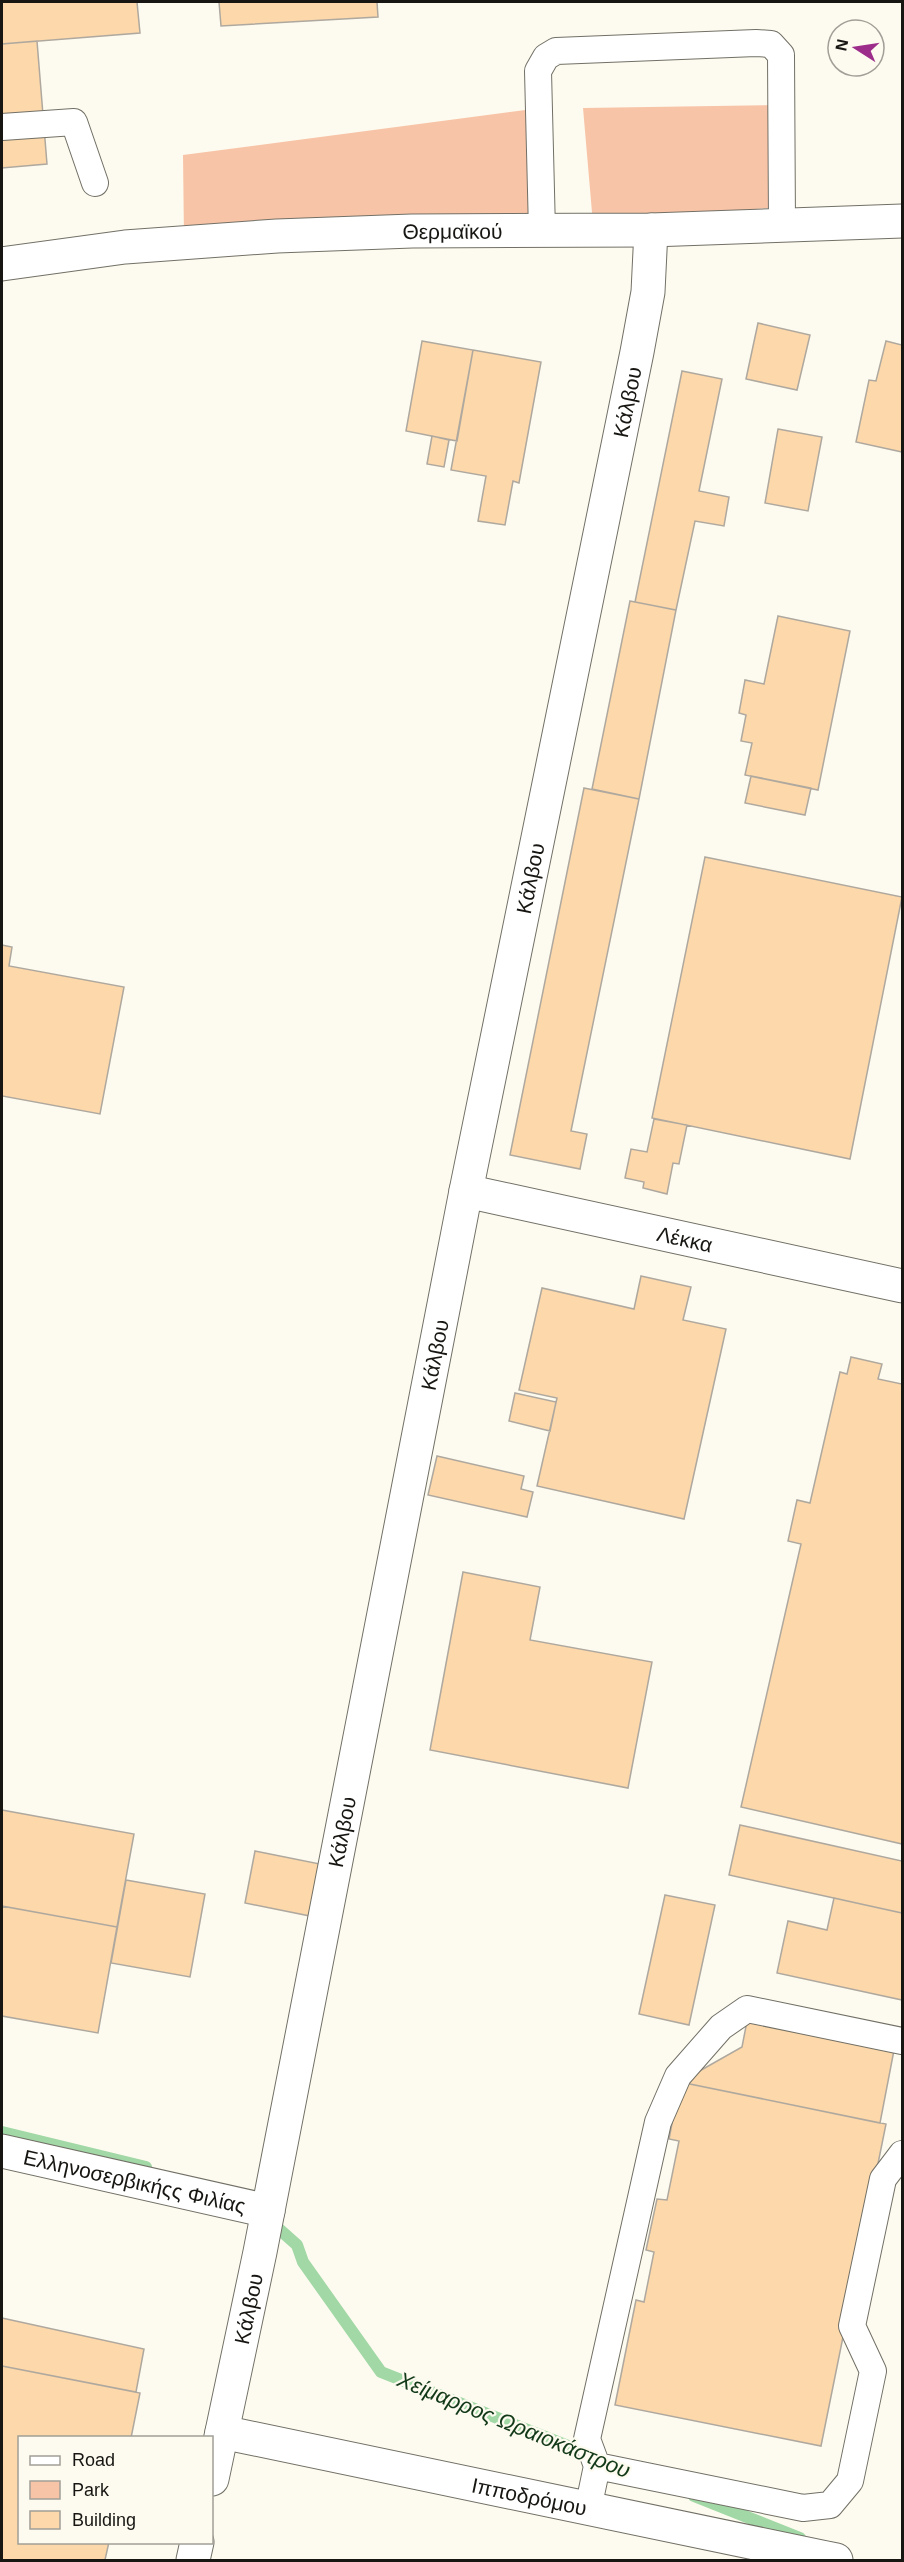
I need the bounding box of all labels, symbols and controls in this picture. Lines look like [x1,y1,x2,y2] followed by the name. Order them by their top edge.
[826,18,886,78] north arrow
[832,38,851,52] text: N
[402,219,502,243] street label: Θερμαϊκού
[608,365,645,439] street label: Κάλβου
[511,841,548,916] street label: Κάλβου
[655,1221,715,1256] street label: Λέκκα
[416,1317,452,1392] street label: Κάλβου
[323,1794,360,1869] street label: Κάλβου
[21,2145,248,2217] street label: Ελληνοσερβικήςς Φιλίας
[229,2271,267,2346] street label: Κάλβου
[393,2366,634,2483] water label: Χείμαρρος Ωραιοκάστρου
[18,2436,213,2544] legend
[72,2450,115,2470] text: Road
[470,2473,589,2519] street label: Ιπποδρόμου
[72,2480,110,2500] text: Park
[72,2510,136,2530] text: Building

